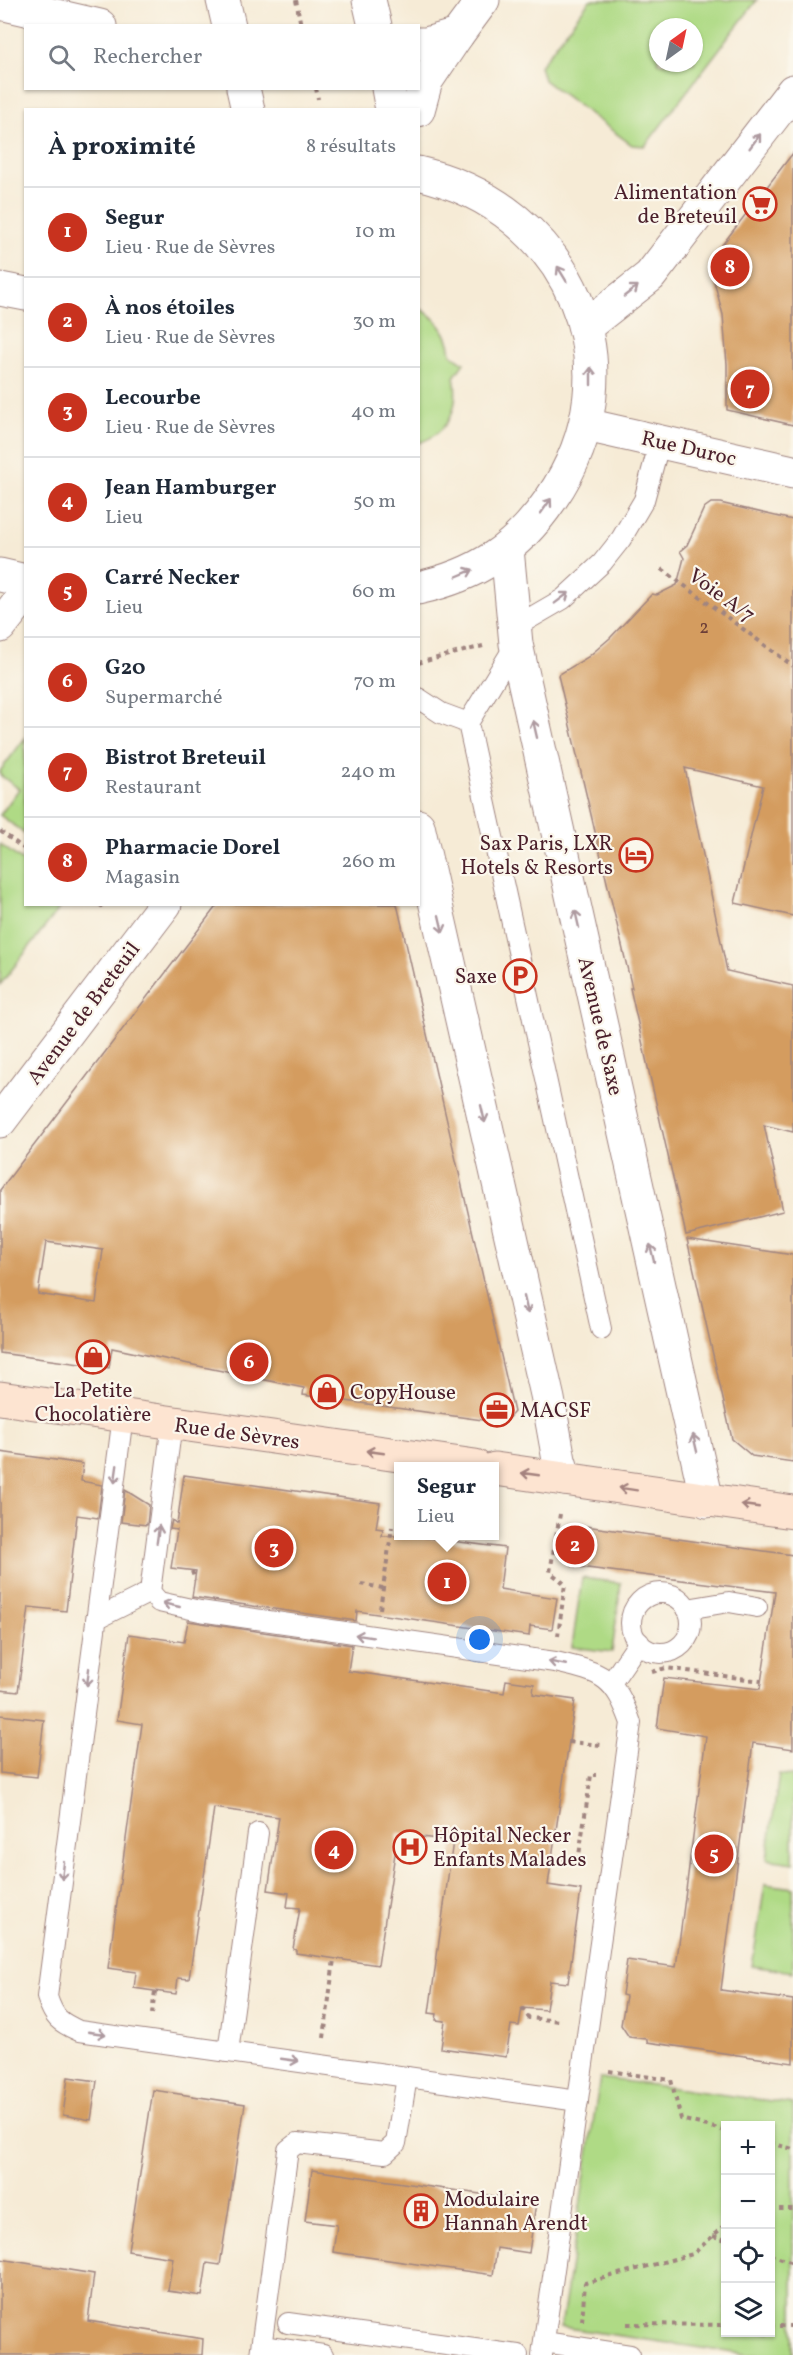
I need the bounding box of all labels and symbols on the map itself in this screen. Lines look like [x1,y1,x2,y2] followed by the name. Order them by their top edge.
[649,18,703,72] north arrow
[748,133,761,149] one-way arrow
[614,179,737,232] place label: Alimentation de Breteuil
[742,186,778,222] supermarket icon: Alimentation de Breteuil
[710,244,750,290] pin: 8
[555,266,567,283] one-way arrow
[623,285,639,298] one-way arrow
[585,366,597,386] one-way arrow
[730,366,770,412] pin: 7
[638,424,739,474] street label: Rue Duroc
[540,498,552,514] one-way arrow
[682,562,760,630] street label: Voie A/7
[455,567,473,578] one-way arrow
[554,591,570,604] one-way arrow
[699,616,709,641] house number: 2
[528,720,540,739] one-way arrow
[460,830,613,883] place label: Sax Paris, LXR Hotels & Resorts
[618,837,654,873] hotel icon: Sax Paris, LXR Hotels & Resorts
[571,910,583,929] one-way arrow
[435,914,447,933] one-way arrow
[21,936,148,1091] street label: Avenue de Breteuil
[570,954,630,1098] street label: Avenue de Saxe
[502,958,538,994] parking icon: Saxe
[455,963,497,992] place label: Saxe
[478,1105,490,1124] one-way arrow
[646,1244,658,1263] one-way arrow
[521,1295,533,1314] one-way arrow
[75,1339,111,1375] shop icon: La Petite Chocolatière
[230,1340,268,1384] pin: 6
[309,1374,345,1410] shop icon: CopyHouse
[35,1377,151,1430] place label: La Petite Chocolatière
[350,1379,456,1408] place label: CopyHouse
[479,1392,515,1428] office icon: MACSF
[520,1397,591,1426] place label: MACSF
[172,1411,301,1458] street label: Rue de Sèvres
[689,1434,700,1454] one-way arrow
[366,1447,386,1458] one-way arrow
[110,1464,121,1483] one-way arrow
[521,1469,541,1480] one-way arrow
[619,1483,639,1494] one-way arrow
[741,1501,760,1512] one-way arrow
[556,1522,594,1568] pin: 2
[152,1525,163,1544] one-way arrow
[254,1526,294,1570] pin: 3
[428,1560,466,1604] pin: 1
[162,1598,181,1610] one-way arrow
[465,1625,494,1654] your location
[354,1630,374,1641] one-way arrow
[548,1657,567,1668] one-way arrow
[82,1667,93,1687] one-way arrow
[433,1822,586,1875] place label: Hôpital Necker Enfants Malades
[314,1828,354,1872] pin: 4
[392,1829,428,1865] hospital icon: Hôpital Necker Enfants Malades
[694,1832,734,1876] pin: 5
[57,1860,68,1880] one-way arrow
[86,2028,106,2039] one-way arrow
[279,2055,299,2066] one-way arrow
[444,2186,588,2239] place label: Modulaire Hannah Arendt
[403,2193,439,2229] building icon: Modulaire Hannah Arendt

